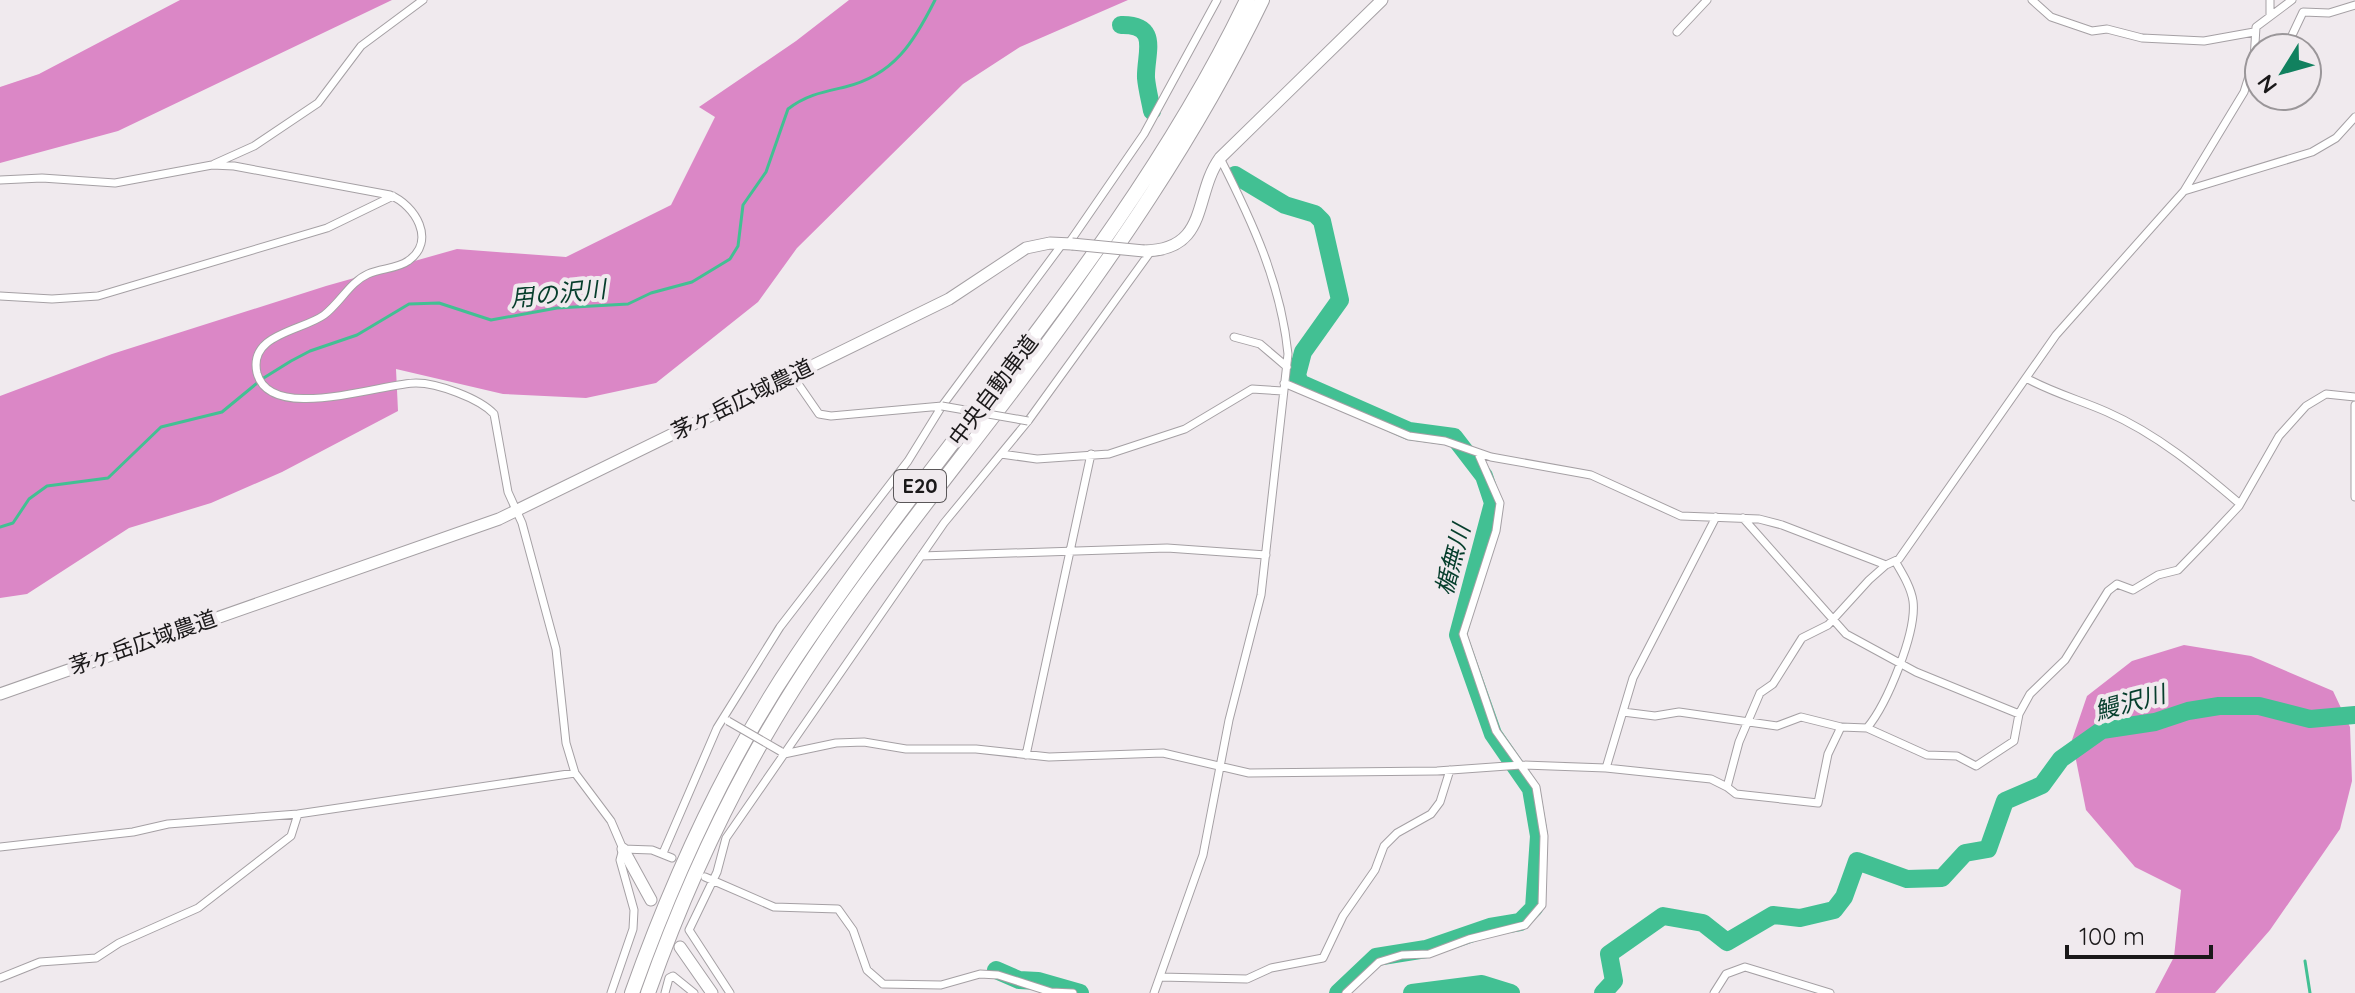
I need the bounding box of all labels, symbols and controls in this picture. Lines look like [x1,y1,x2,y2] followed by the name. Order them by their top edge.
[2243,32,2323,112] north arrow
[2251,69,2283,99] text: N
[509,273,610,313] water label: 用の沢川
[942,329,1044,451] street label: 中央自動車道
[667,353,817,445] street label: 茅ヶ岳広域農道
[894,470,946,502] road number: E20
[1428,518,1477,598] water label: 楯無川
[66,604,220,680] street label: 茅ヶ岳広域農道
[2091,677,2171,726] water label: 鰻沢川
[2067,909,2211,959] scale bar
[2079,921,2145,951] text: 100 m

